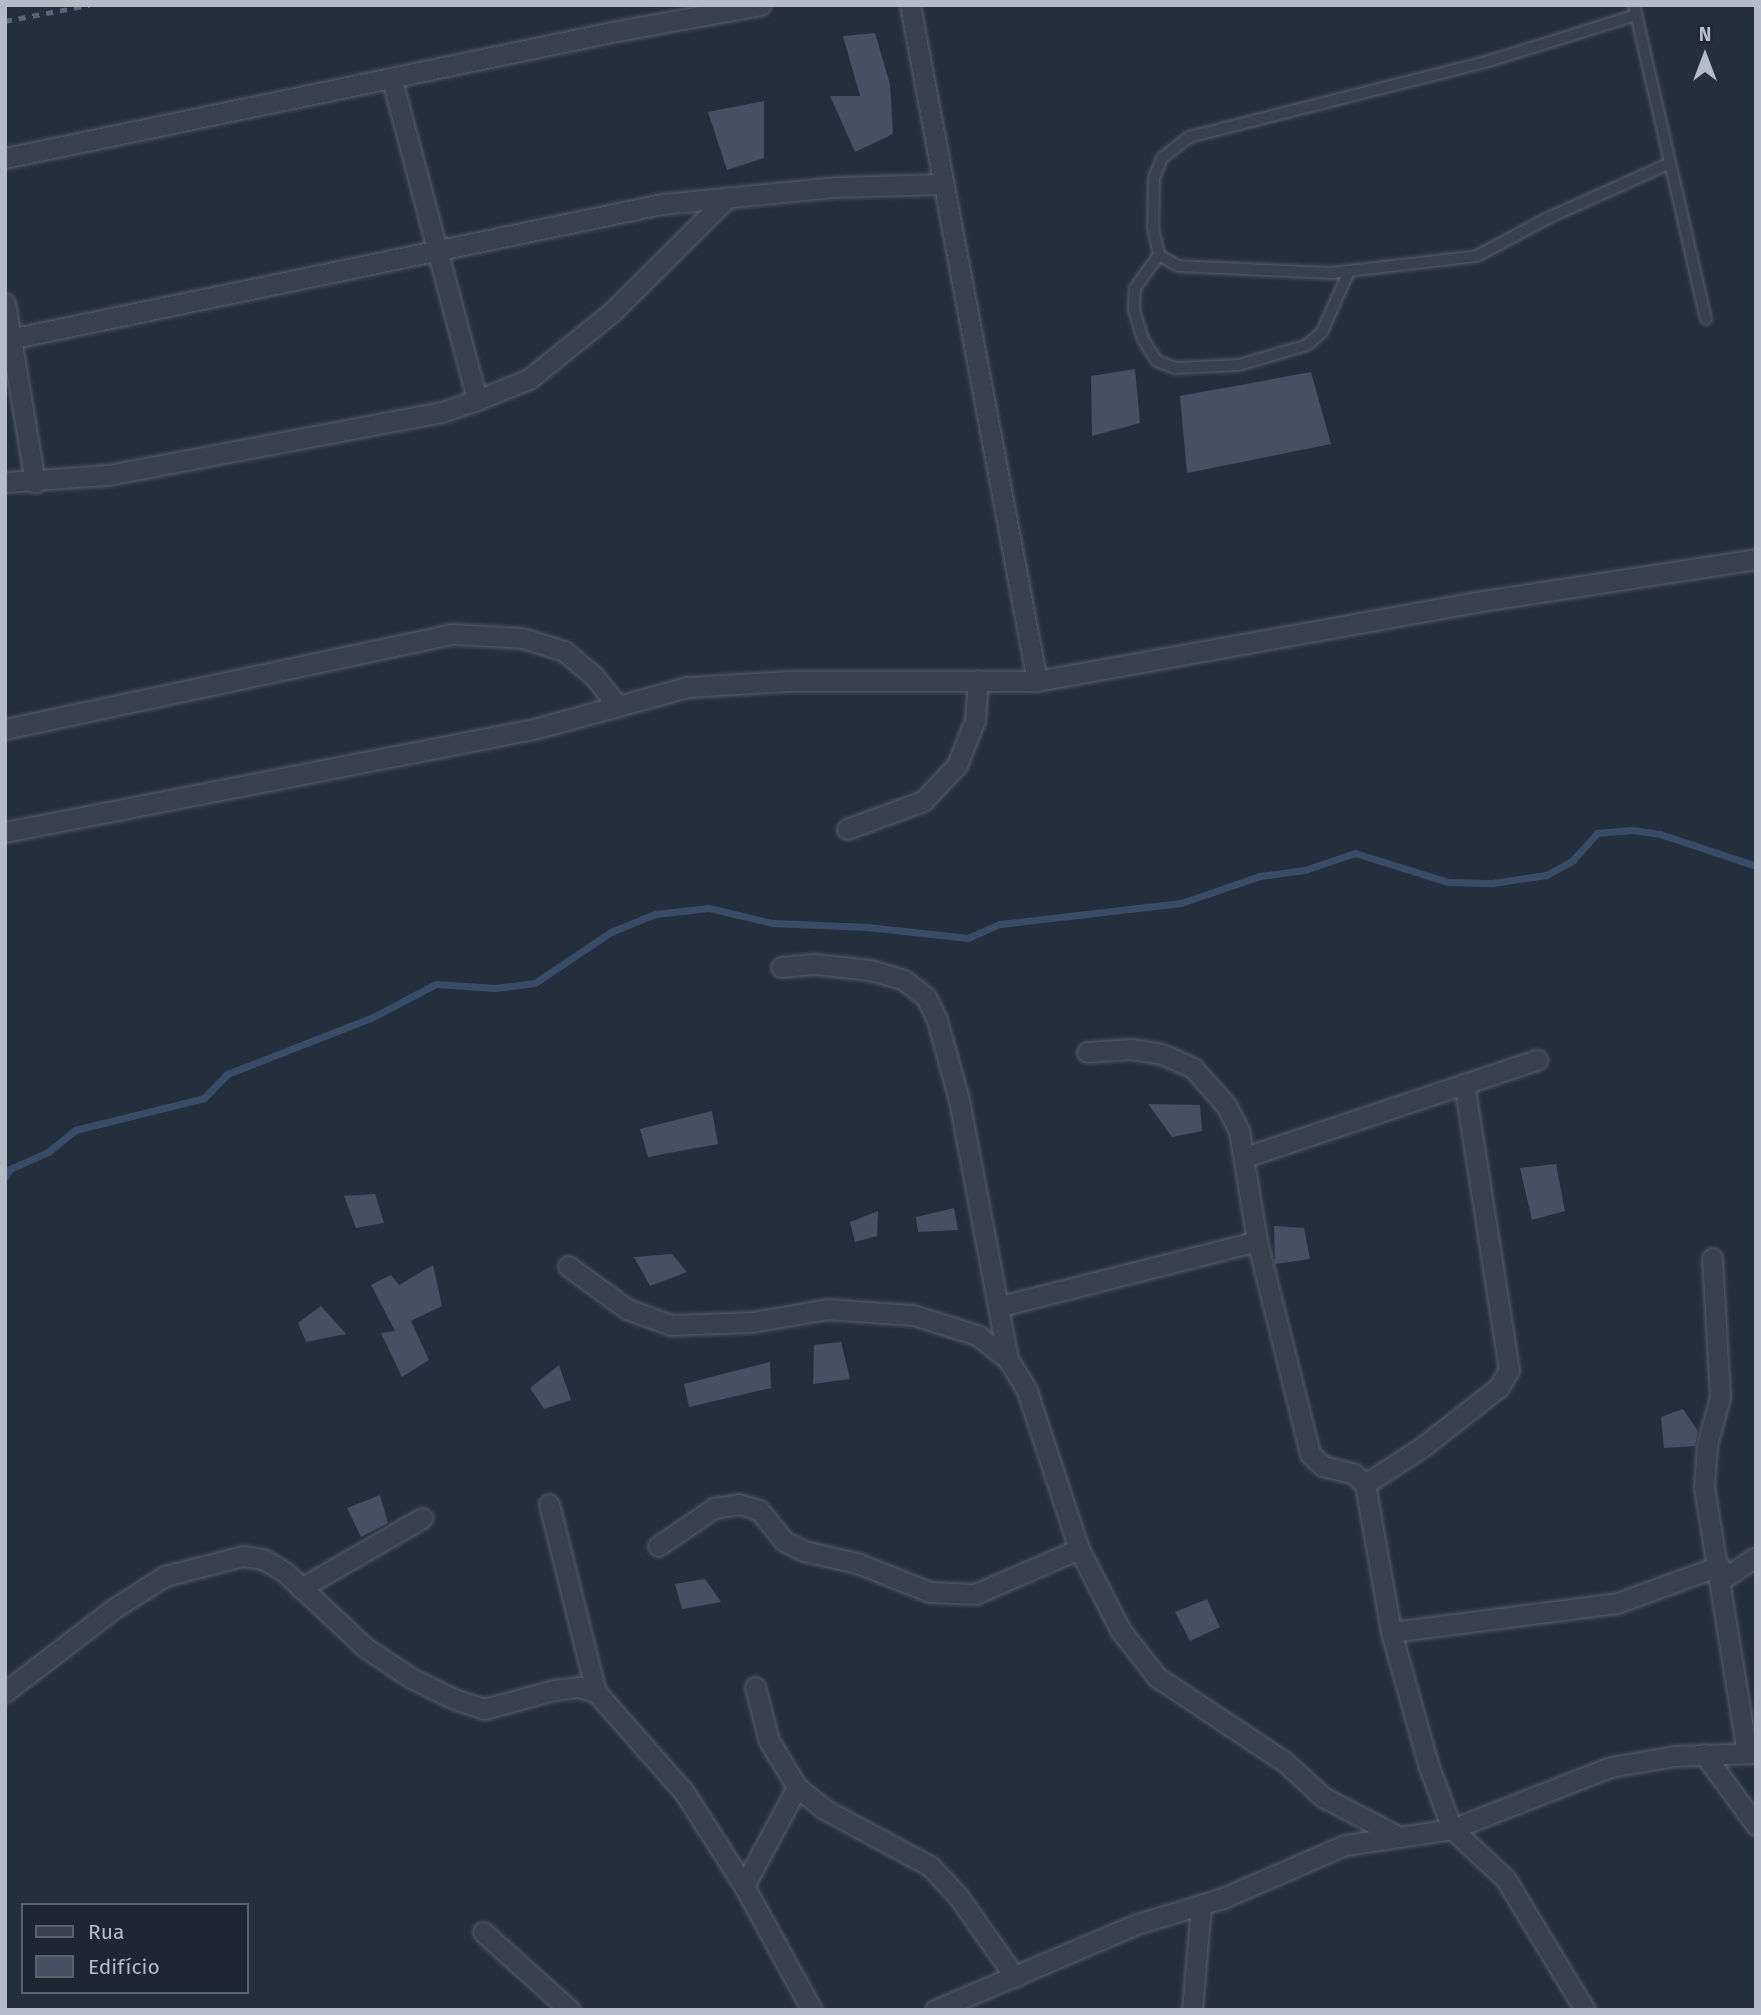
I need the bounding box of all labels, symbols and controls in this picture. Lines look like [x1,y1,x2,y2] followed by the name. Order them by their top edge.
[1670,21,1740,91] north arrow
[1699,23,1711,46] text: N
[21,1903,248,1994] legend
[88,1919,124,1945] text: Rua
[88,1954,160,1980] text: Edifício

